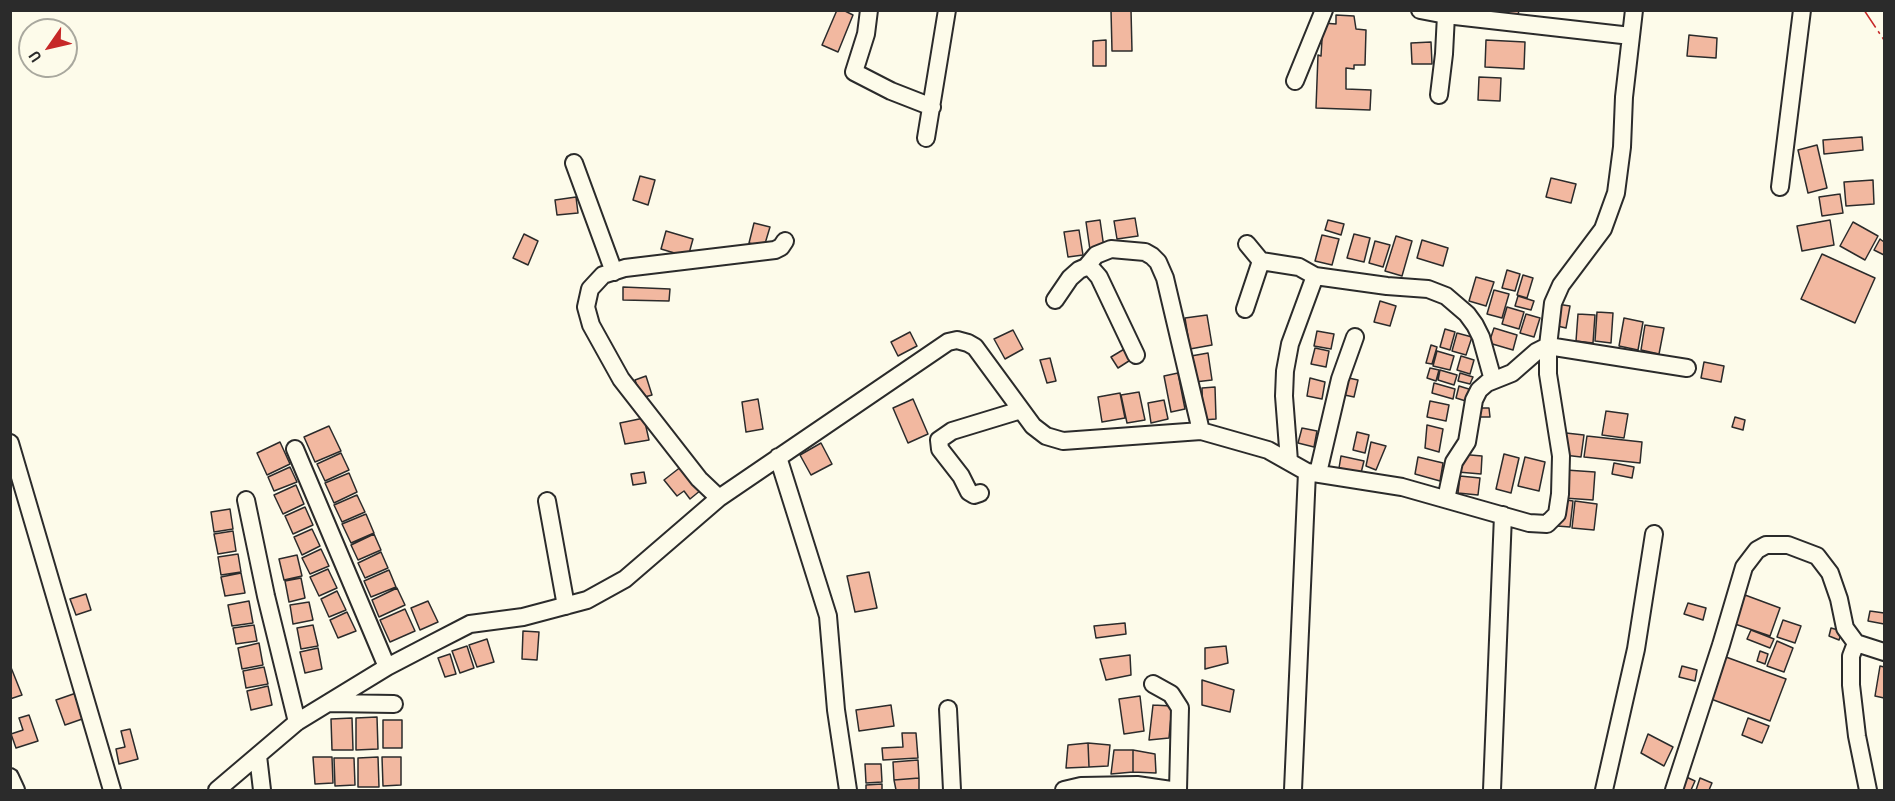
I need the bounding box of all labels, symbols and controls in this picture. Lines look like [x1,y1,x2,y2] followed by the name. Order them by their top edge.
[18,18,78,78] north arrow
[23,47,47,67] text: U

